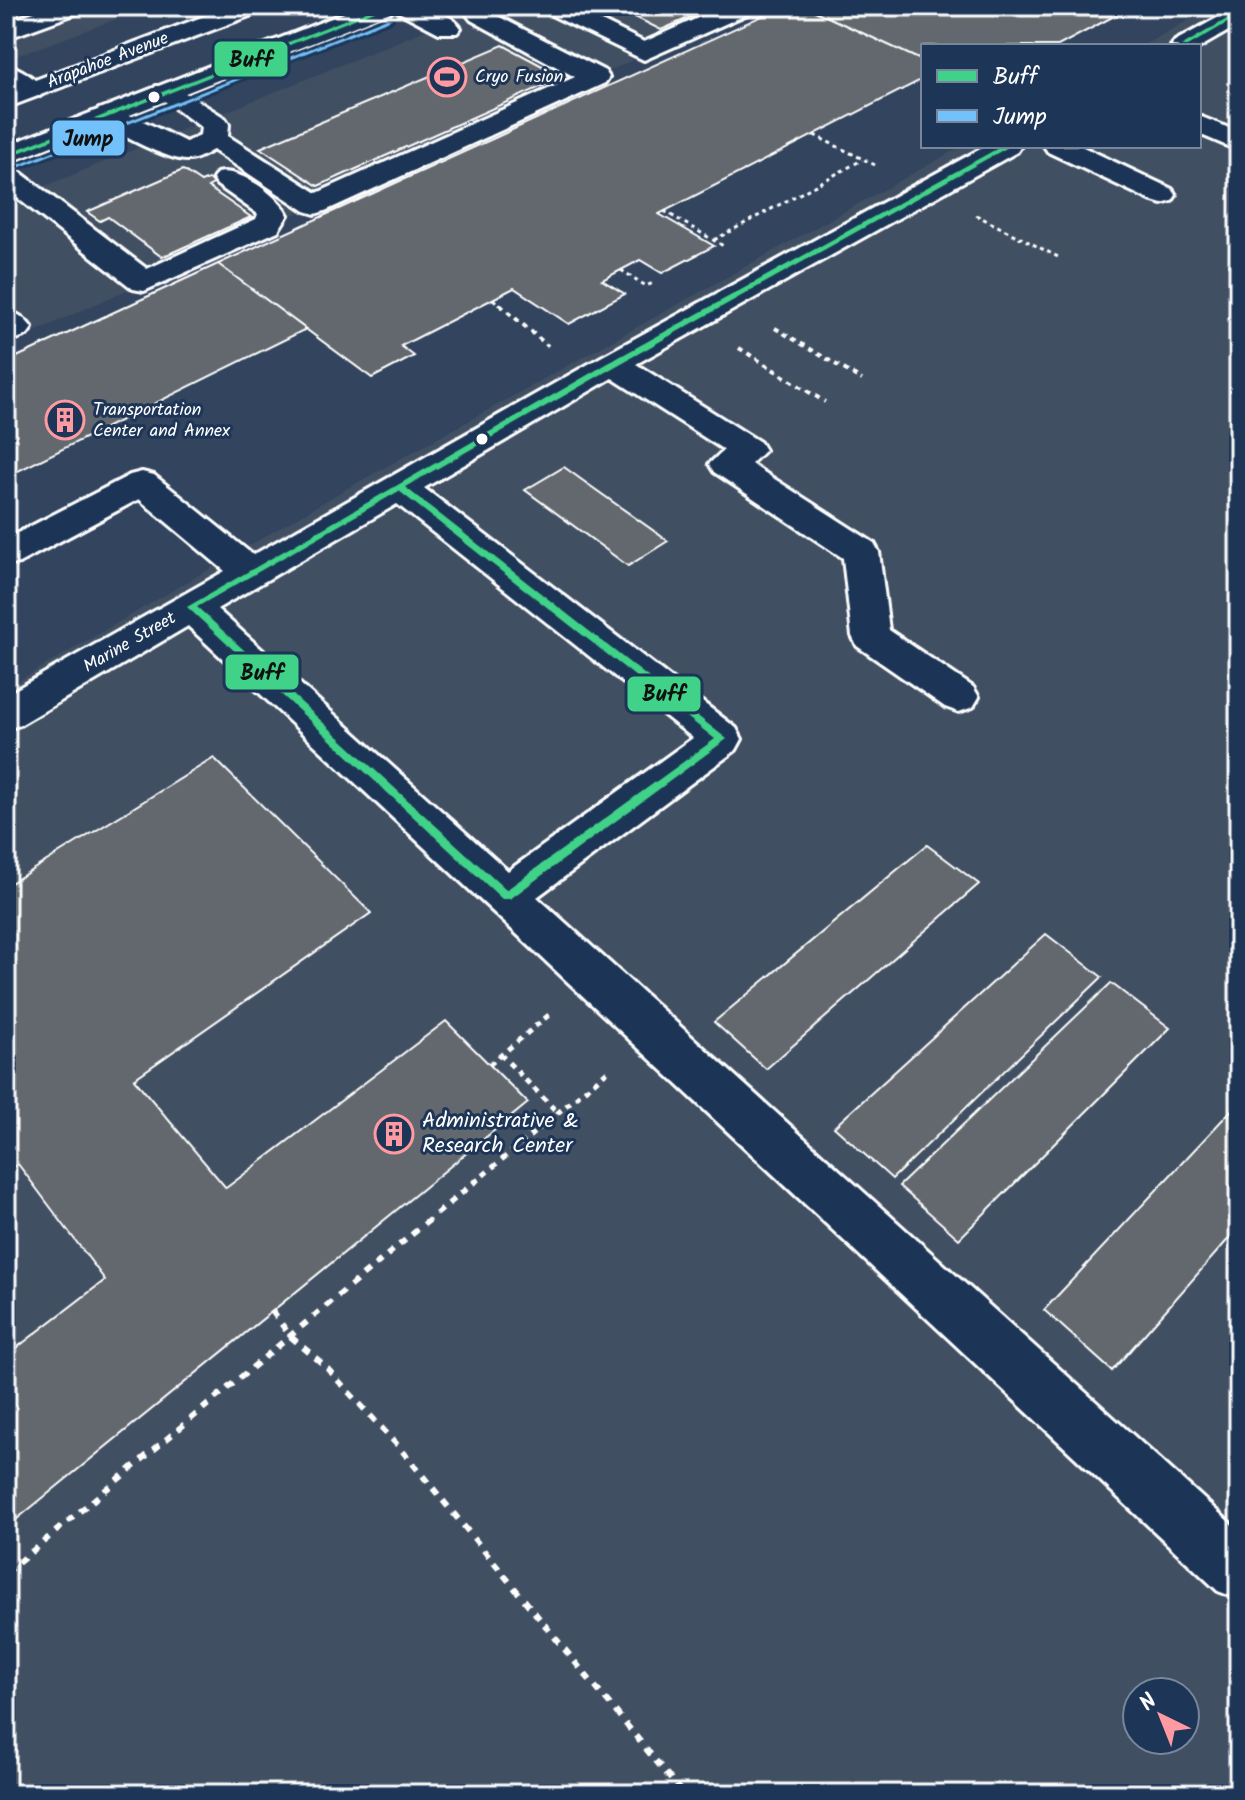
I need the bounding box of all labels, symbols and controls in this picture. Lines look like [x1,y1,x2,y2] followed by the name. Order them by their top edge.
[43,24,173,98] street label: Arapahoe Avenue
[213,40,289,78] line badge: Buff
[229,44,275,79] text: Buff
[921,44,1201,148] legend
[426,56,468,98] sports icon: Cryo Fusion
[993,58,1041,97] text: Buff
[475,63,563,92] place label: Cryo Fusion
[146,89,162,105] unlabelled marker
[993,98,1047,137] text: Jump
[51,119,126,157] line badge: Jump
[62,123,114,158] text: Jump
[93,396,230,446] place label: Transportation Center and Annex
[44,399,86,441] building icon: Transportation Center and Annex
[474,431,490,447] unlabelled marker
[78,604,183,681] street label: Marine Street
[224,653,300,691] line badge: Buff
[240,657,286,692] text: Buff
[626,675,702,713] line badge: Buff
[642,678,688,713] text: Buff
[422,1104,579,1164] place label: Administrative & Research Center
[373,1113,415,1155] building icon: Administrative & Research Center
[1121,1676,1201,1756] north arrow
[1132,1686,1166,1721] text: N

